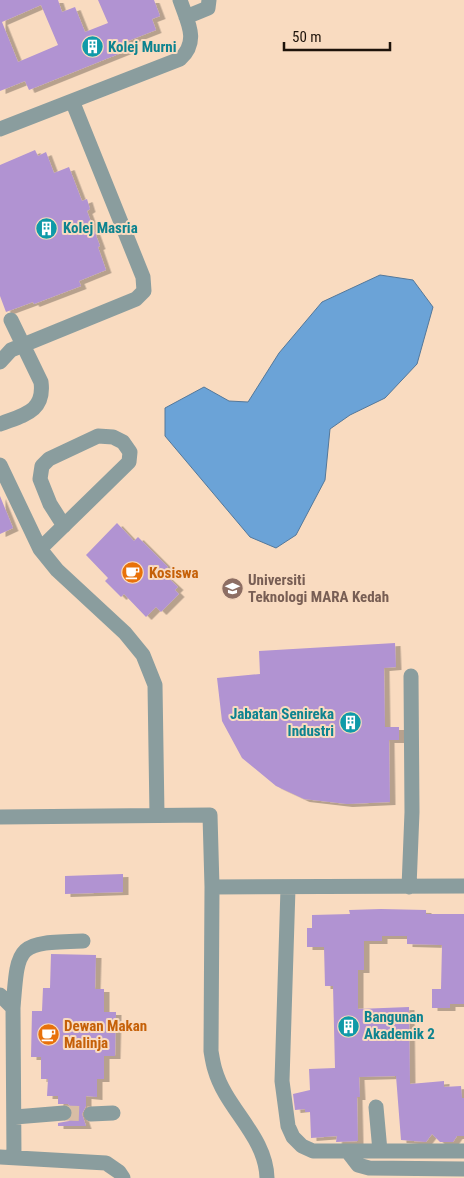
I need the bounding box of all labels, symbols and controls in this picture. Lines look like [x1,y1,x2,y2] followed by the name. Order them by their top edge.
[284,20,390,52] scale bar
[292,28,322,46] text: 50 m
[80,35,104,59] building icon: Kolej Murni
[108,38,177,56] place label: Kolej Murni
[35,216,59,240] building icon: Kolej Masria
[63,219,138,237] place label: Kolej Masria
[121,561,145,585] cafe icon: Kosiswa
[149,564,199,582] place label: Kosiswa
[248,571,389,606] place label: Universiti Teknologi MARA Kedah
[220,577,244,601] school or university icon: Universiti Teknologi MARA Kedah
[230,705,334,740] place label: Jabatan Senireka Industri
[338,711,362,735] building icon: Jabatan Senireka Industri
[364,1008,435,1043] place label: Bangunan Akademik 2
[336,1014,360,1038] building icon: Bangunan Akademik 2
[64,1017,147,1052] place label: Dewan Makan Malinja
[36,1023,60,1047] cafe icon: Dewan Makan Malinja

